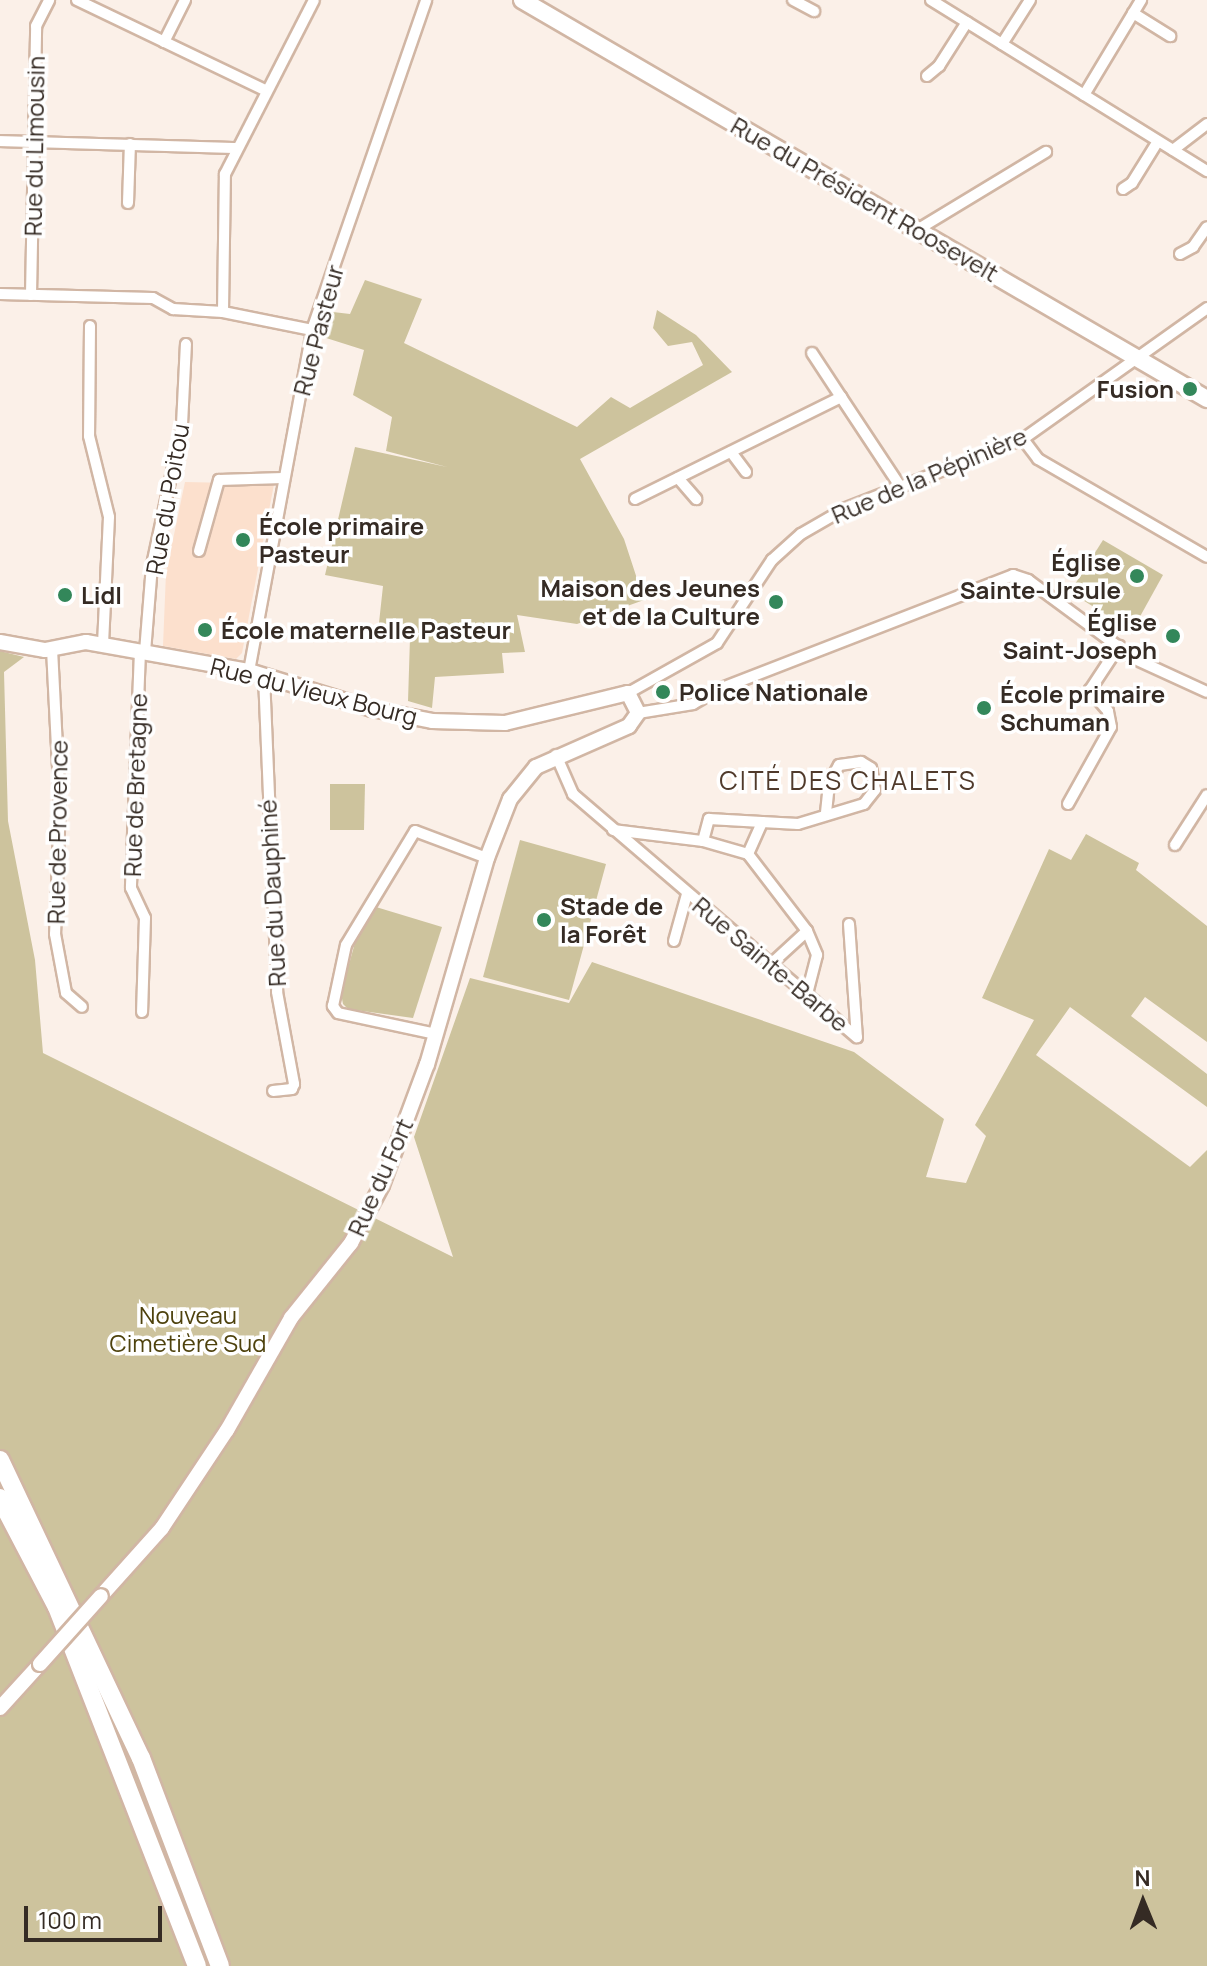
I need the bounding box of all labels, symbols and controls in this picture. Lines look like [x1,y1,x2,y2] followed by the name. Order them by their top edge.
[18,55,50,237] street label: Rue du Limousin
[726,111,1004,287] street label: Rue du Président Roosevelt
[287,261,349,399] street label: Rue Pasteur
[1097,375,1174,403] place label: Fusion
[1181,380,1199,398] marker: Fusion
[140,421,194,577] street label: Rue du Poitou
[827,421,1031,529] street label: Rue de la Pépinière
[259,512,424,568] place label: École primaire Pasteur
[234,531,252,549] marker: École primaire Pasteur
[960,548,1121,604] place label: Église Sainte-Ursule
[1128,567,1146,585] marker: Église Sainte-Ursule
[541,574,760,630] place label: Maison des Jeunes et de la Culture
[81,581,122,609] place label: Lidl
[56,586,74,604] marker: Lidl
[767,593,785,611] marker: Maison des Jeunes et de la Culture
[1002,608,1157,664] place label: Église Saint-Joseph
[221,616,511,644] place label: École maternelle Pasteur
[196,621,214,639] marker: École maternelle Pasteur
[1164,627,1182,645] marker: Église Saint-Joseph
[207,651,421,731] street label: Rue du Vieux Bourg
[679,678,868,706] place label: Police Nationale
[1000,680,1165,736] place label: École primaire Schuman
[654,683,672,701] marker: Police Nationale
[117,693,153,877] street label: Rue de Bretagne
[975,699,993,717] marker: École primaire Schuman
[41,740,73,924] street label: Rue de Provence
[719,765,977,797] district label: CITÉ DES CHALETS
[253,799,291,987] street label: Rue du Dauphiné
[687,890,855,1038] street label: Rue Sainte-Barbe
[560,892,663,948] place label: Stade de la Forêt
[535,911,553,929] marker: Stade de la Forêt
[341,1114,419,1240] street label: Rue du Fort
[110,1301,266,1357] park label: Nouveau Cimetière Sud
[1103,1862,1183,1942] north arrow
[1134,1863,1151,1893] text: N
[28,1890,166,1940] scale bar
[38,1903,102,1936] text: 100 m

